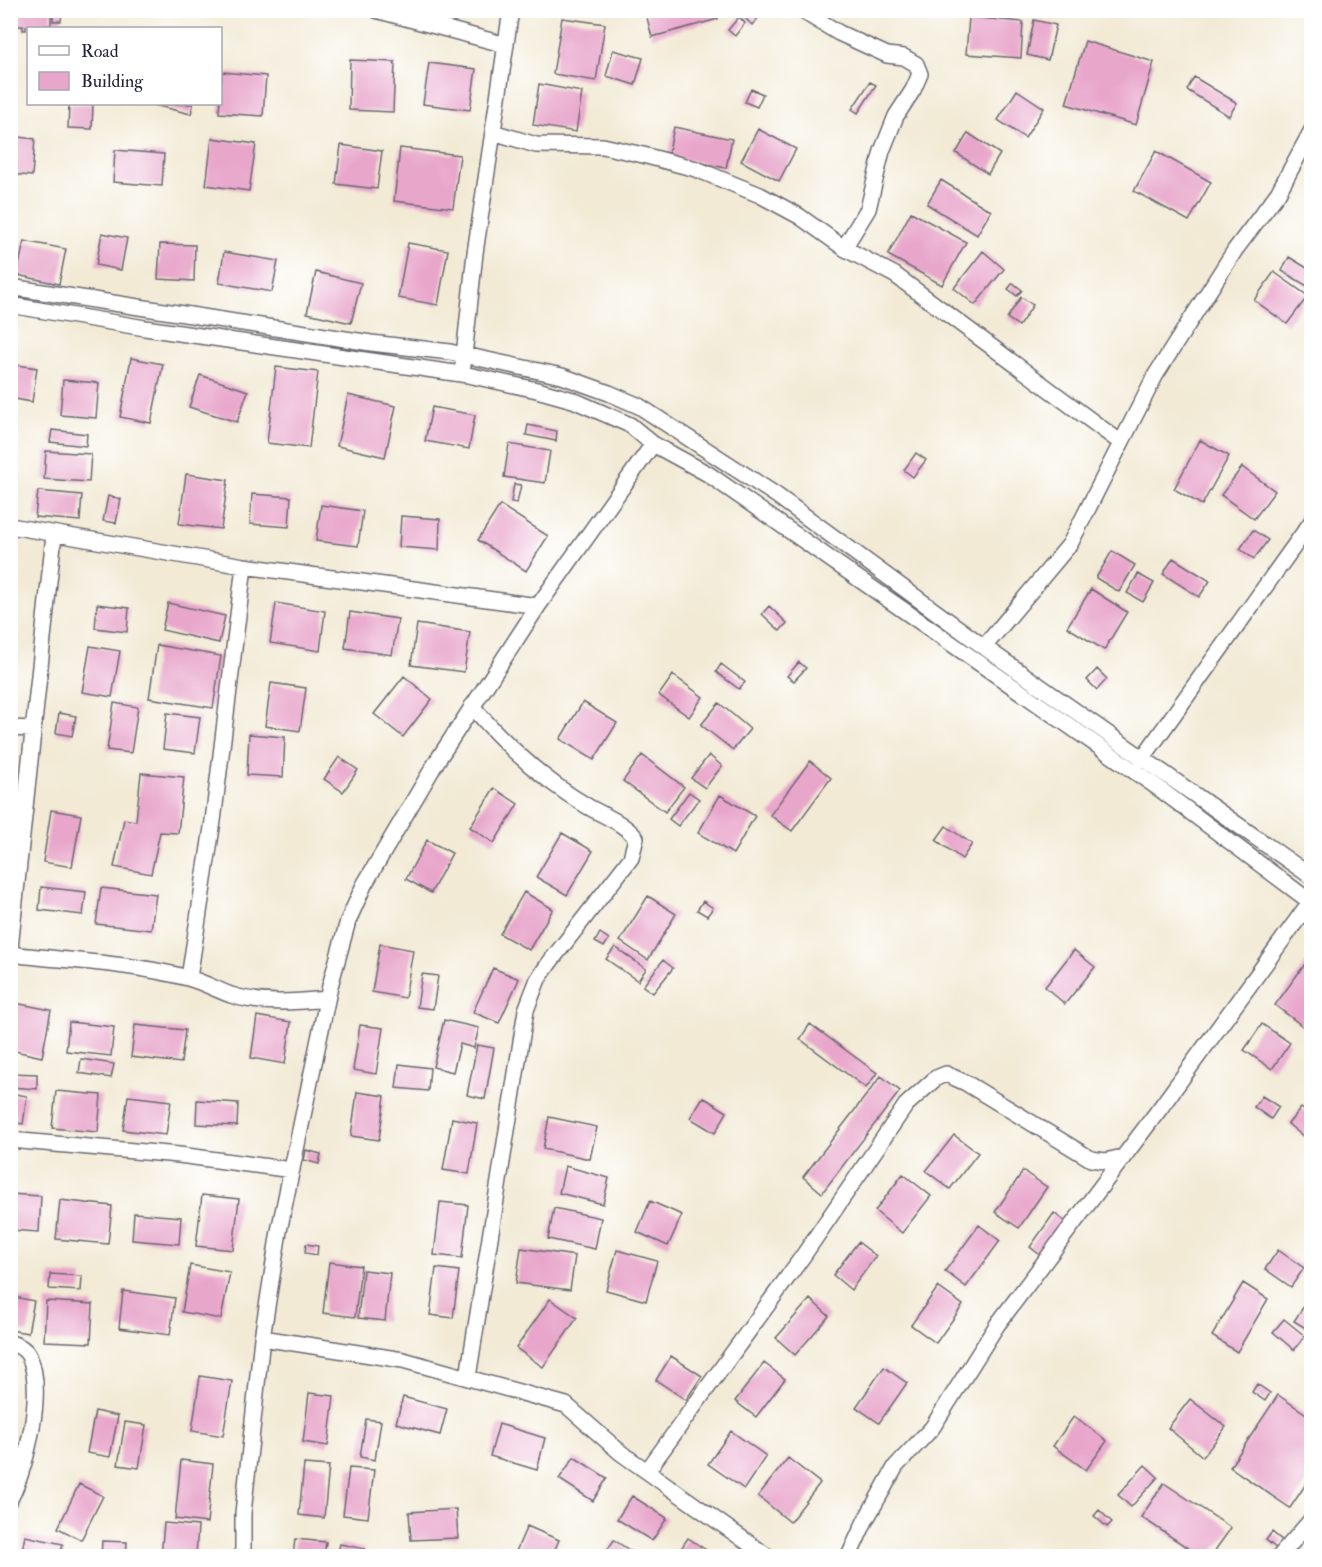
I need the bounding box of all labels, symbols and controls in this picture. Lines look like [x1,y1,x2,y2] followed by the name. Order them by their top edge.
[27,27,222,105] legend
[81,40,119,63] text: Road
[81,70,144,93] text: Building

